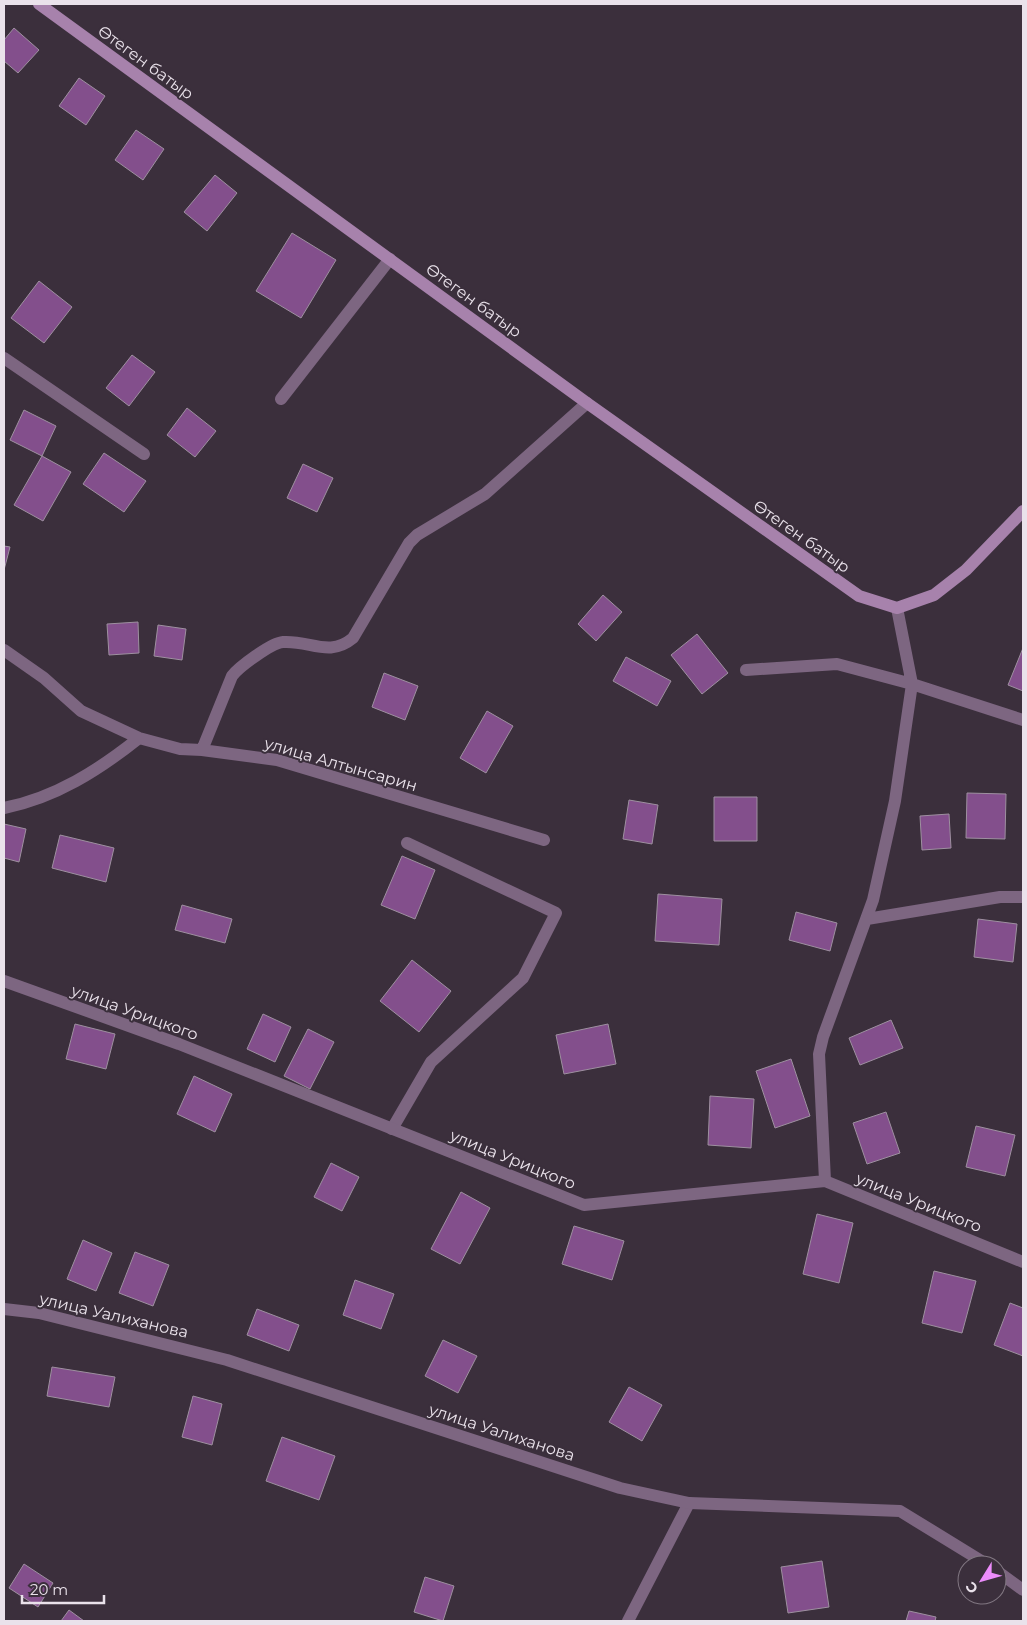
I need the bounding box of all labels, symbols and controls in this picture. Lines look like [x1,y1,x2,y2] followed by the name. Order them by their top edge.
[94,21,197,103] street label: Өтеген батыр
[422,259,525,341] street label: Өтеген батыр
[750,496,854,577] street label: Өтеген батыр
[261,733,420,795] street label: улица Алтынсарин
[68,980,201,1044] street label: улица Урицкого
[446,1125,578,1193] street label: улица Урицкого
[852,1168,984,1236] street label: улица Урицкого
[37,1289,190,1342] street label: улица Уалиханова
[426,1400,577,1465] street label: улица Уалиханова
[957,1555,1007,1605] north arrow
[22,1572,105,1604] scale bar
[961,1578,982,1597] text: С
[30,1580,68,1599] text: 20 m

